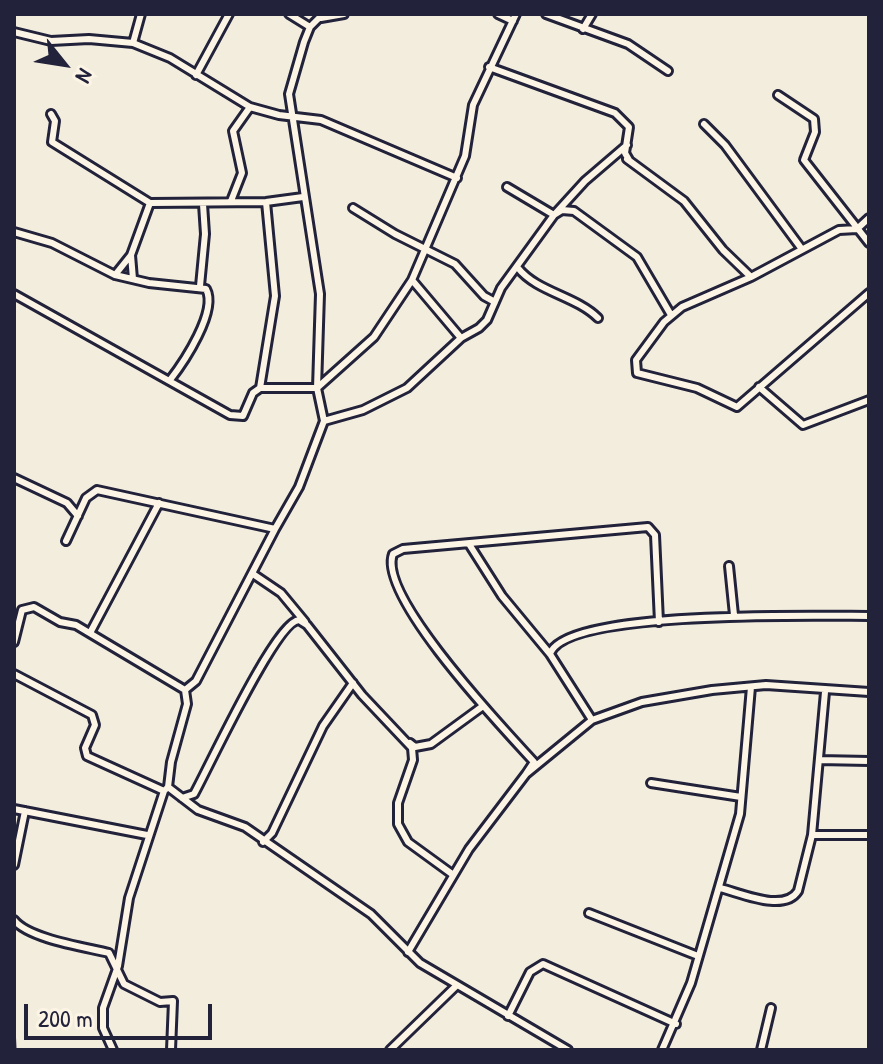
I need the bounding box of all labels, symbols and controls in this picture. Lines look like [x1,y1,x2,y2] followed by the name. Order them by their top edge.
[24,24,104,104] north arrow
[69,63,101,89] text: N
[28,988,216,1038] scale bar
[38,1002,93,1034] text: 200 m

